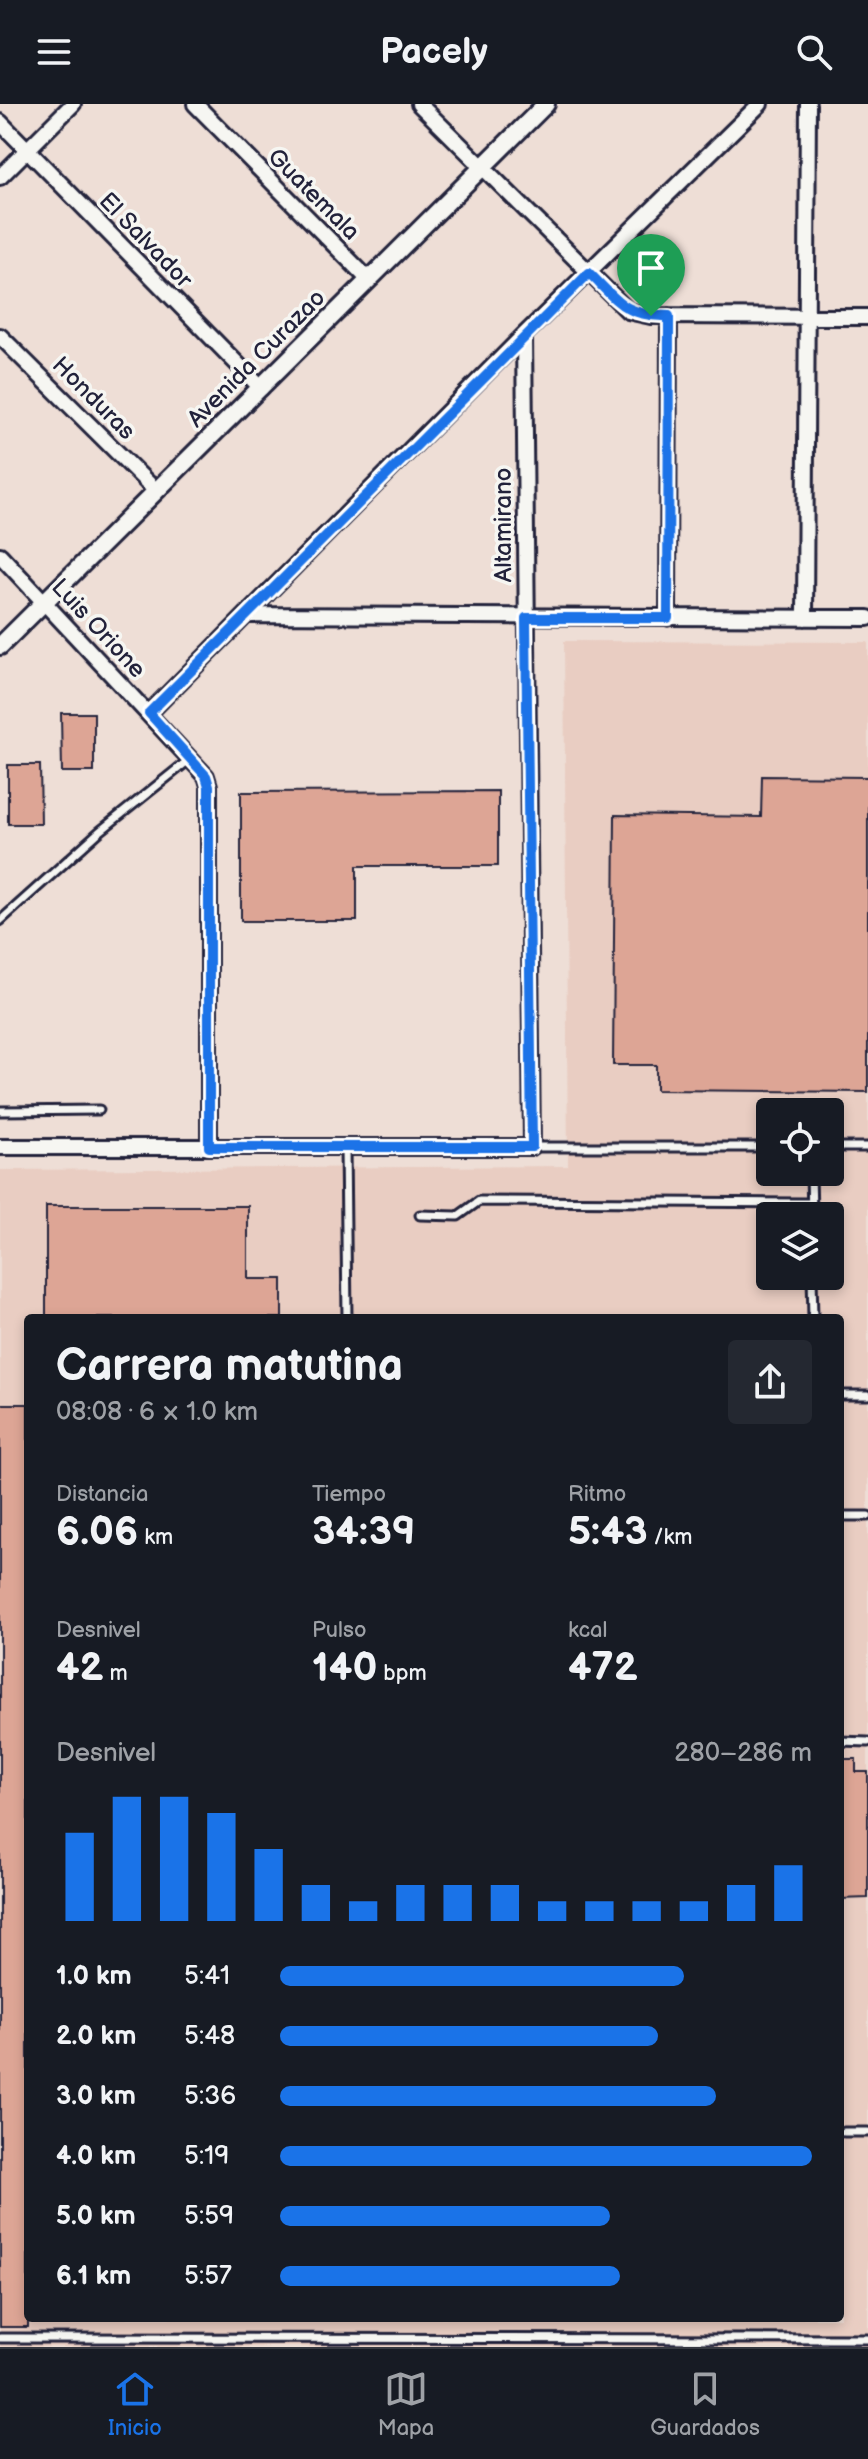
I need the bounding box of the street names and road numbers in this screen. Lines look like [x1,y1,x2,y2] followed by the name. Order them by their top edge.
[262,142,366,246] street label: Guatemala
[93,187,199,294] street label: El Salvador
[181,283,331,433] street label: Avenida Curazao
[46,351,141,446] street label: Honduras
[489,468,518,582] street label: Altamirano
[45,573,152,684] street label: Luis Orione

